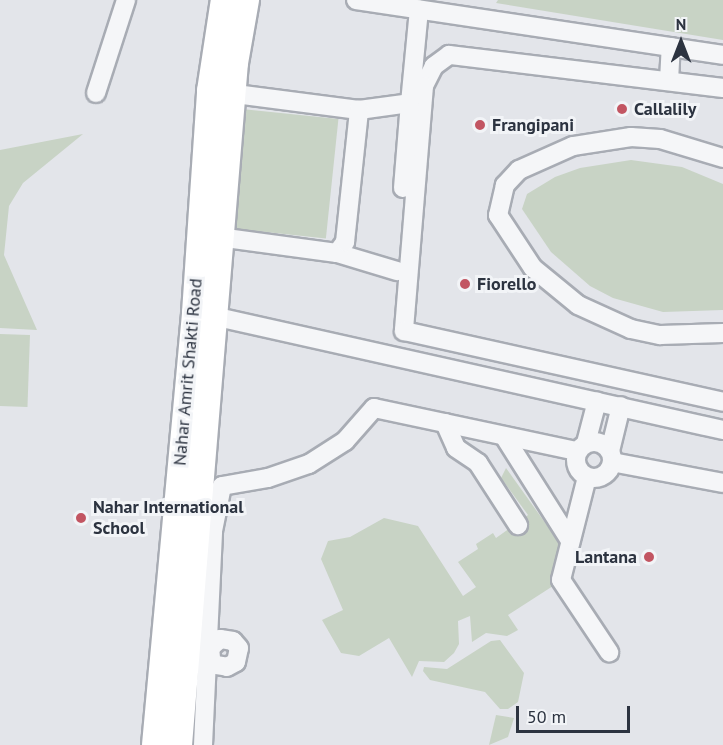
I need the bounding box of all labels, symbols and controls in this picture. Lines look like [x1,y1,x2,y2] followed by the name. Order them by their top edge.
[651,12,711,72] north arrow
[676,14,686,34] text: N
[634,98,696,120] place label: Callalily
[615,102,629,116] marker: Callalily
[492,114,574,136] place label: Frangipani
[473,118,487,132] marker: Frangipani
[477,273,536,295] place label: Fiorello
[169,277,207,467] street label: Nahar Amrit Shakti Road
[458,277,472,291] marker: Fiorello
[93,497,244,540] place label: Nahar International School
[74,511,88,525] marker: Nahar International School
[575,546,637,568] place label: Lantana
[642,550,656,564] marker: Lantana
[519,694,633,732] scale bar
[527,705,566,728] text: 50 m

